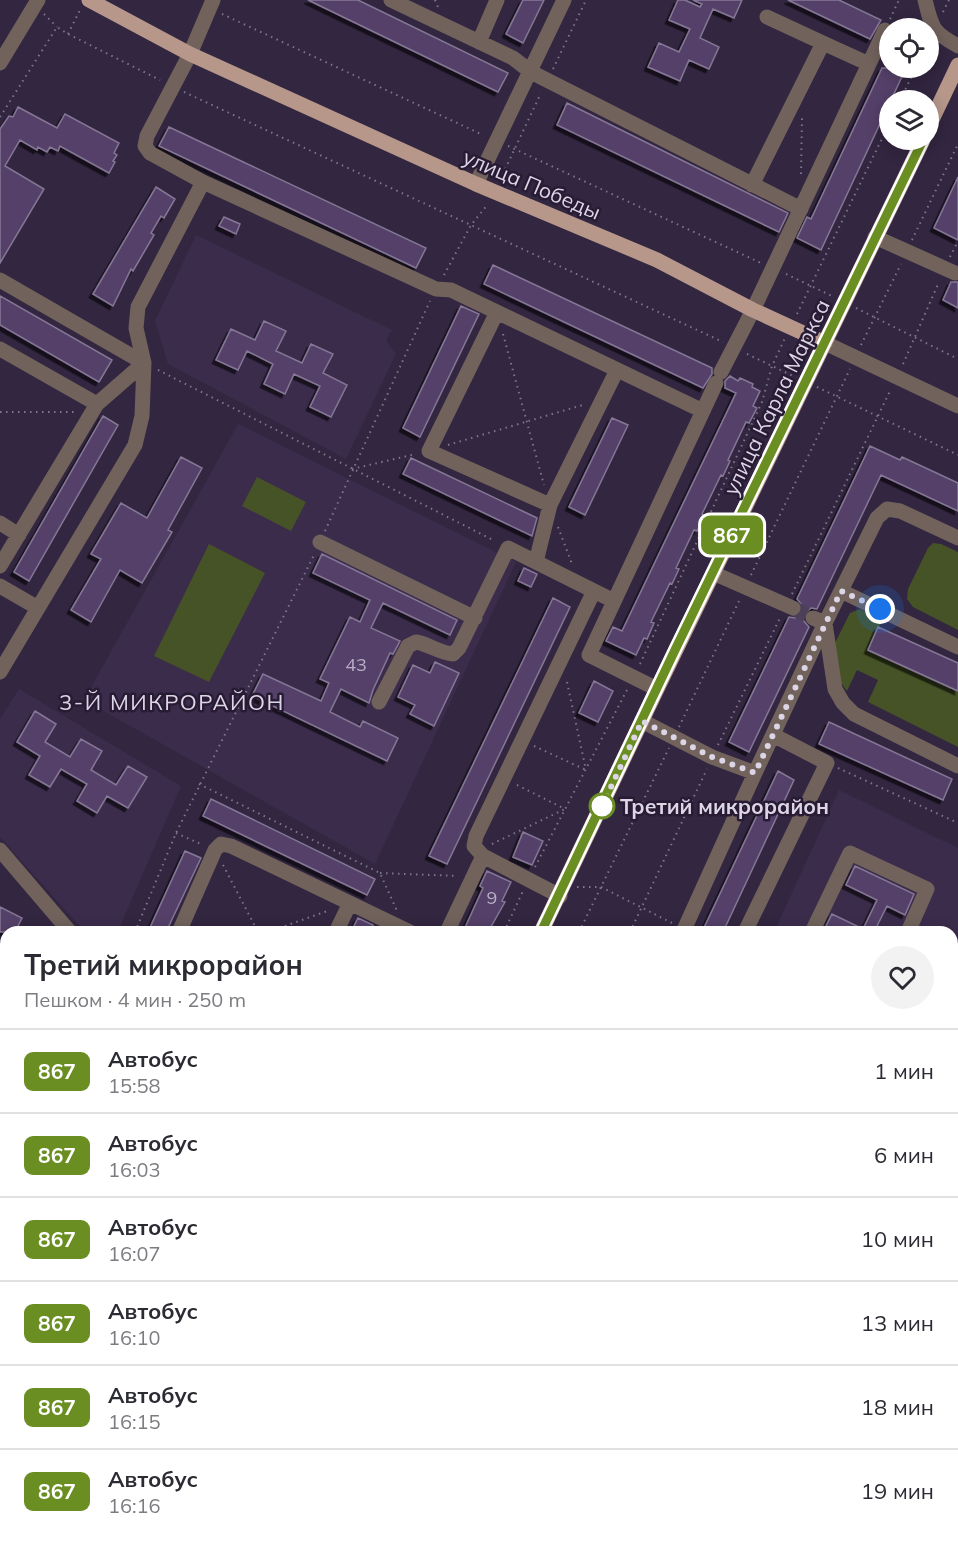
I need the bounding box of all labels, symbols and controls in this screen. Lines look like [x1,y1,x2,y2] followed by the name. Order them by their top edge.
[879,18,939,150] map controls
[879,18,939,78] button: locate
[879,90,939,150] button: layers
[459,143,605,225] street label: улица Победы
[717,295,835,499] street label: улица Карла Маркса
[698,516,766,554] line badge: 867
[713,522,751,548] text: 867
[865,594,895,624] your location
[345,653,367,676] house number: 43
[59,688,285,716] district label: 3-Й МИКРОРАЙОН
[589,793,615,819] marker: Третий микрорайон
[620,793,829,819] place label: Третий микрорайон
[487,886,497,909] house number: 9
[871,946,934,1009] button: heart
[24,947,303,982] text: Третий микрорайон
[24,987,246,1012] text: Пешком · 4 мин · 250 m
[108,1045,198,1073] text: Автобус
[874,1057,934,1085] text: 1 мин
[38,1058,76,1084] text: 867
[108,1073,161,1098] text: 15:58
[108,1129,198,1157] text: Автобус
[874,1141,934,1169] text: 6 мин
[38,1142,76,1168] text: 867
[108,1157,161,1182] text: 16:03
[108,1213,198,1241] text: Автобус
[861,1225,934,1253] text: 10 мин
[38,1226,76,1252] text: 867
[108,1241,161,1266] text: 16:07
[108,1297,198,1325] text: Автобус
[861,1309,934,1337] text: 13 мин
[38,1310,76,1336] text: 867
[108,1325,161,1350] text: 16:10
[108,1381,198,1409] text: Автобус
[861,1393,934,1421] text: 18 мин
[38,1394,76,1420] text: 867
[108,1409,161,1434] text: 16:15
[108,1465,198,1493] text: Автобус
[861,1477,934,1505] text: 19 мин
[38,1478,76,1504] text: 867
[108,1493,161,1518] text: 16:16

